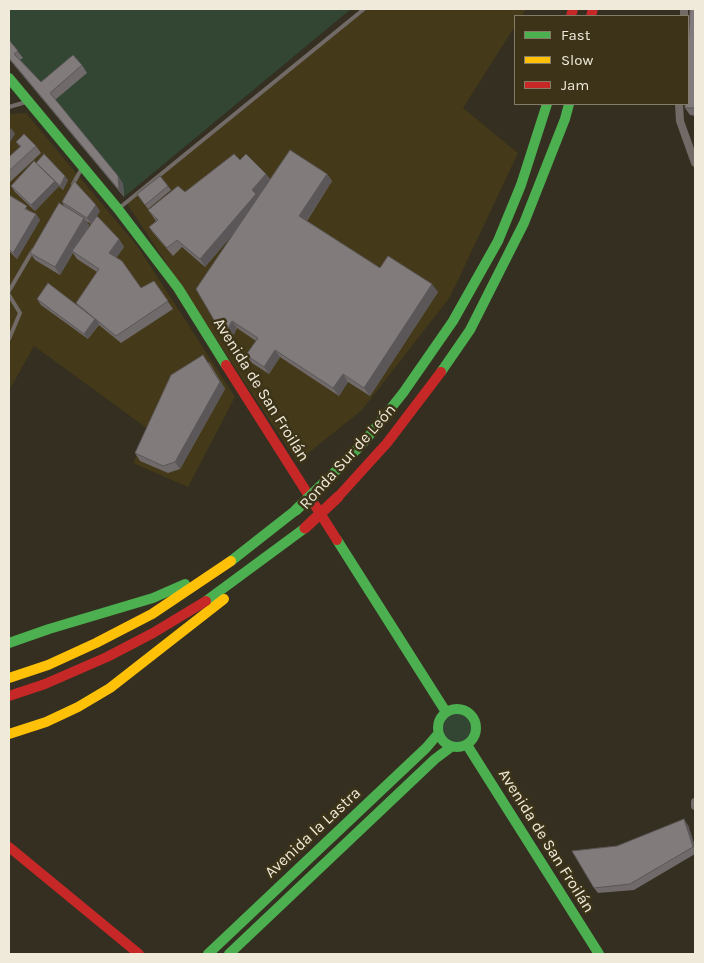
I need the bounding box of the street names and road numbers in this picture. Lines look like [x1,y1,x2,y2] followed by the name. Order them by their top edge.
[209,315,313,465] street label: Avenida de San Froilán
[296,400,400,514] street label: Ronda Sur de León
[494,766,598,916] street label: Avenida de San Froilán
[261,784,365,882] street label: Avenida la Lastra

